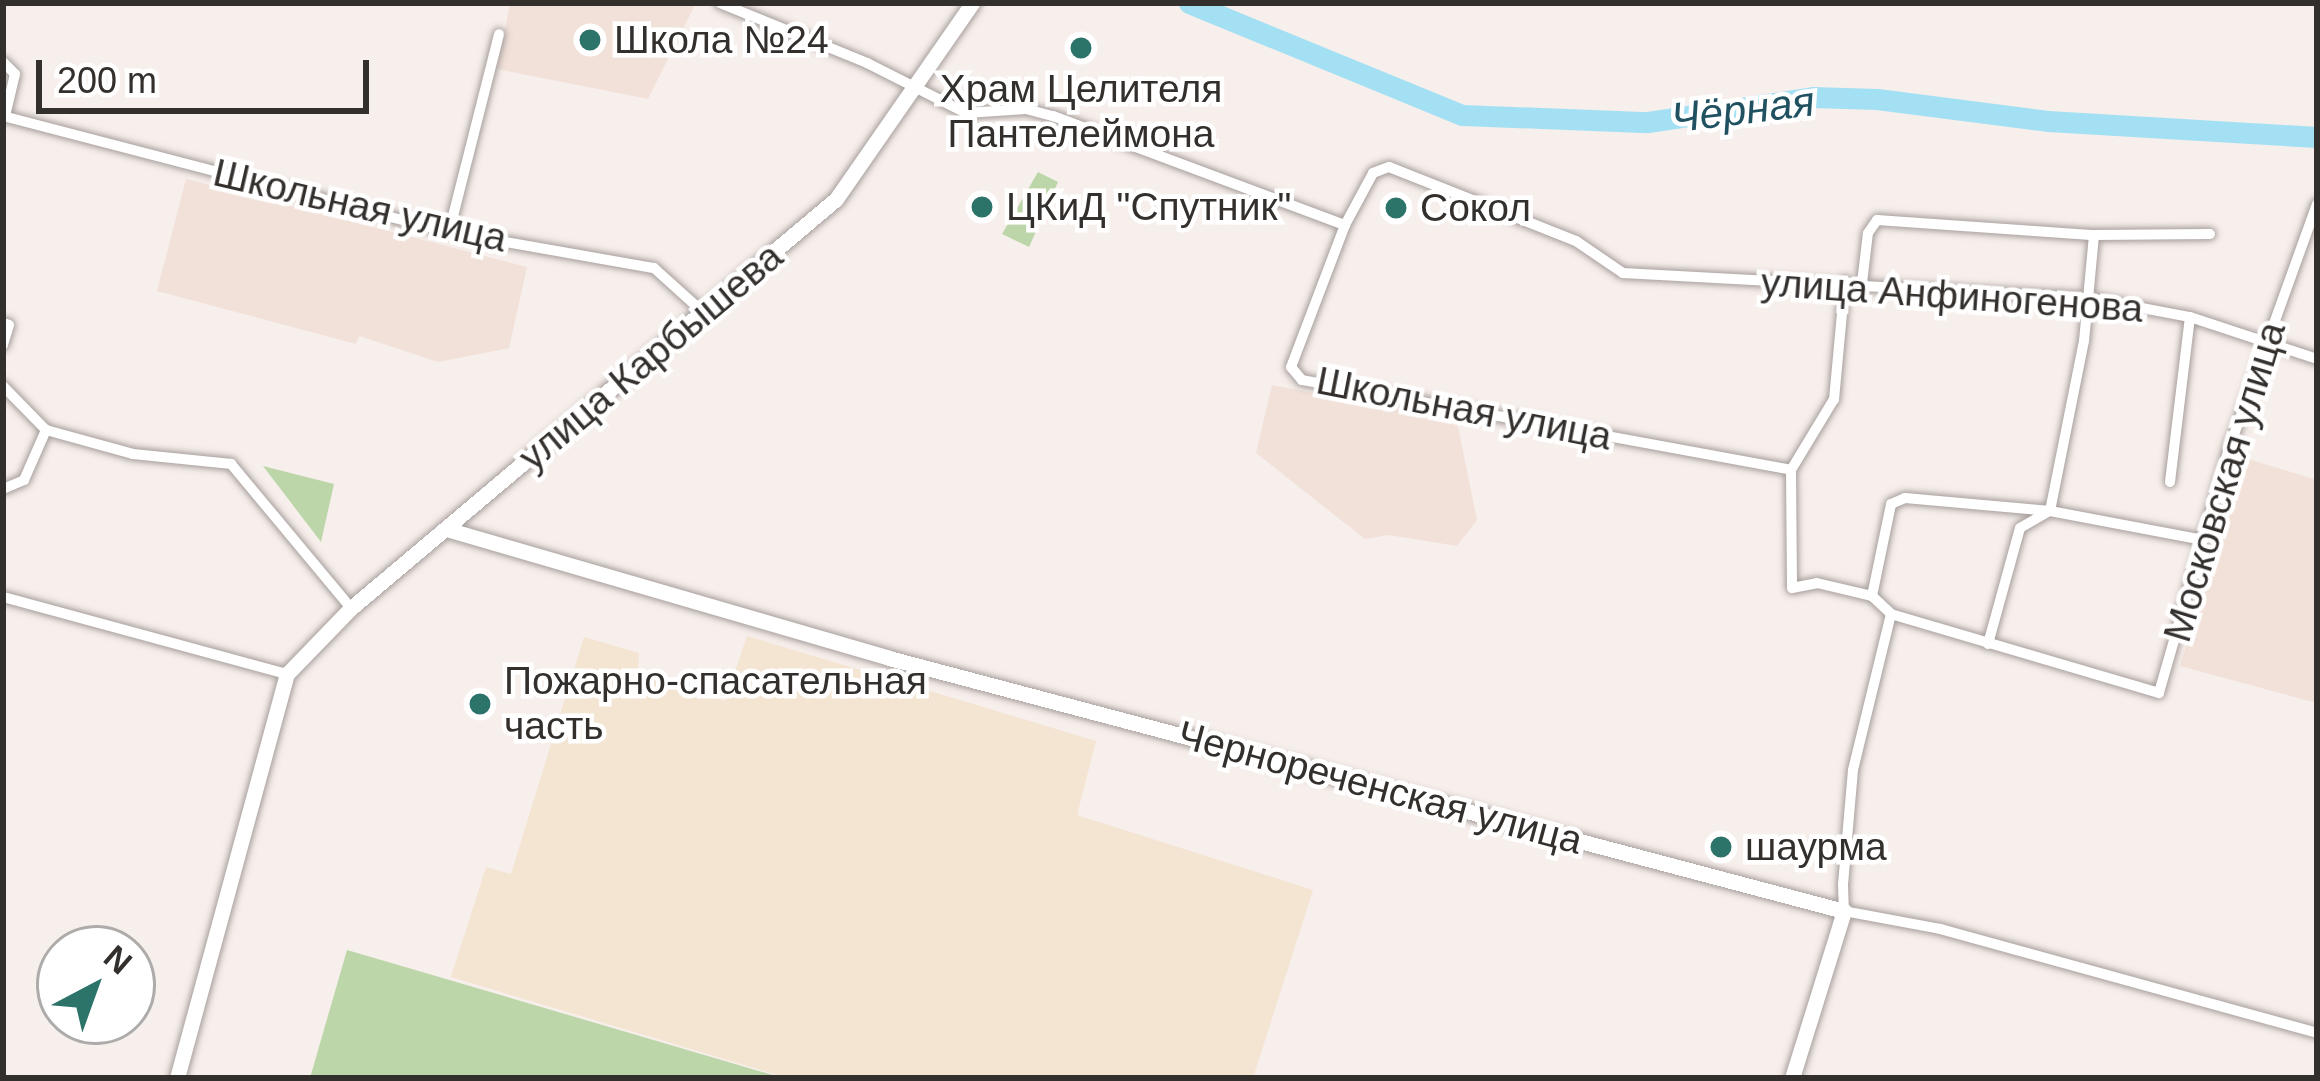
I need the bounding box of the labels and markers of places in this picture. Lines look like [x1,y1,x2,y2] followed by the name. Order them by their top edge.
[614,17,829,63] place label: Школа №24
[577,27,603,53] marker: Школа №24
[1068,35,1094,61] marker: Храм Целителя Пантелеймона
[940,67,1222,158] place label: Храм Целителя Пантелеймона
[1006,184,1291,230] place label: ЦКиД "Спутник"
[1420,185,1531,231] place label: Сокол
[969,194,995,220] marker: ЦКиД "Спутник"
[1383,195,1409,221] marker: Сокол
[504,659,927,750] place label: Пожарно-спасательная часть
[467,691,493,717] marker: Пожарно-спасательная часть
[1745,824,1887,870] place label: шаурма
[1708,834,1734,860] marker: шаурма

